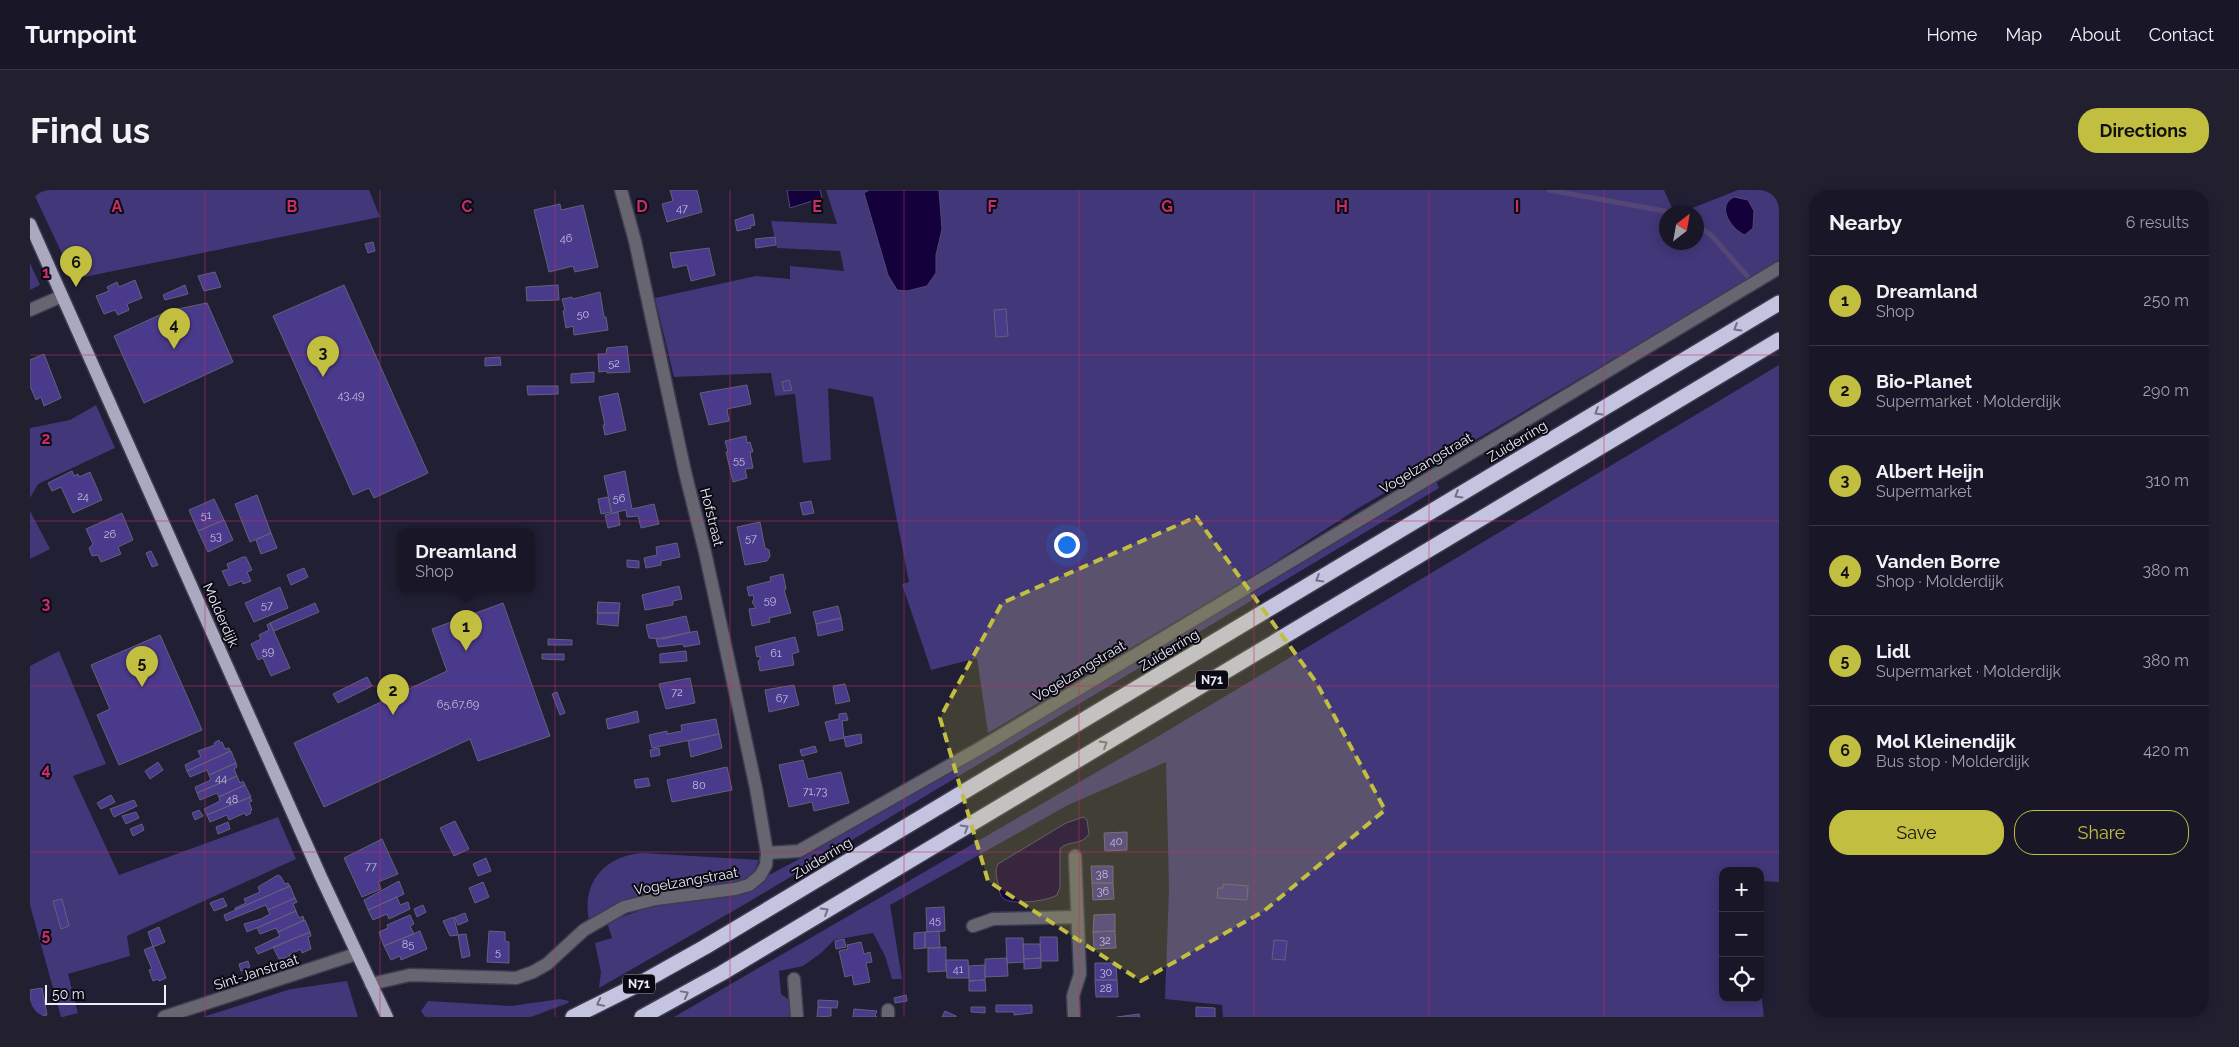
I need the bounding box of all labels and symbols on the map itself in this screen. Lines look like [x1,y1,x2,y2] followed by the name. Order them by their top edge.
[112,197,123,216] text: A
[287,197,298,216] text: B
[462,197,473,216] text: C
[636,197,648,216] text: D
[812,197,822,216] text: E
[987,197,997,216] text: F
[1161,197,1173,216] text: G
[1336,197,1348,216] text: H
[1515,197,1519,216] text: I
[676,202,688,215] house number: 47
[1659,205,1704,250] north arrow
[560,232,573,245] house number: 46
[60,246,92,287] pin: 6
[42,263,50,282] text: 1
[158,308,190,349] pin: 4
[577,308,590,321] house number: 50
[1734,322,1743,332] one-way arrow
[307,336,339,377] pin: 3
[608,357,620,370] house number: 52
[338,389,364,402] house number: 43,49
[1594,405,1603,415] one-way arrow
[1484,417,1550,465] street label: Zuiderring
[41,429,51,448] text: 2
[1377,429,1475,497] street label: Vogelzangstraat
[733,454,745,467] house number: 55
[697,486,727,548] street label: Hofstraat
[1455,489,1464,499] one-way arrow
[77,490,89,503] house number: 24
[613,492,626,505] house number: 56
[201,509,212,522] house number: 51
[104,528,117,541] house number: 26
[210,530,222,543] house number: 53
[745,532,757,545] house number: 57
[1054,532,1080,558] your location
[1316,572,1325,582] one-way arrow
[200,581,242,650] street label: Molderdijk
[42,594,51,613] text: 3
[764,594,776,607] house number: 59
[261,599,273,612] house number: 57
[450,610,482,651] pin: 1
[1136,626,1202,674] street label: Zuiderring
[1030,637,1128,705] street label: Vogelzangstraat
[262,645,274,658] house number: 59
[126,646,158,687] pin: 5
[770,647,782,660] house number: 61
[1196,670,1228,690] road number: N71
[377,674,409,715] pin: 2
[671,686,683,699] house number: 72
[776,692,788,705] house number: 67
[437,698,479,711] house number: 65,67,69
[1099,741,1108,751] one-way arrow
[41,760,51,779] text: 4
[215,772,227,785] house number: 44
[692,779,706,792] house number: 80
[803,785,827,798] house number: 71,73
[226,793,238,806] house number: 48
[959,824,968,834] one-way arrow
[789,834,855,882] street label: Zuiderring
[1110,835,1123,848] house number: 40
[365,860,377,873] house number: 77
[633,864,739,898] street label: Vogelzangstraat
[1096,868,1108,881] house number: 38
[1097,885,1110,898] house number: 36
[820,908,829,918] one-way arrow
[929,914,941,927] house number: 45
[42,925,51,944] text: 5
[1099,934,1111,947] house number: 32
[402,938,414,951] house number: 85
[495,946,501,959] house number: 5
[212,951,301,993] street label: Sint-Janstraat
[953,963,964,976] house number: 41
[1100,966,1113,979] house number: 30
[623,974,655,994] road number: N71
[45,982,166,1005] scale bar
[1100,982,1112,995] house number: 28
[680,990,689,1000] one-way arrow
[596,997,605,1007] one-way arrow

